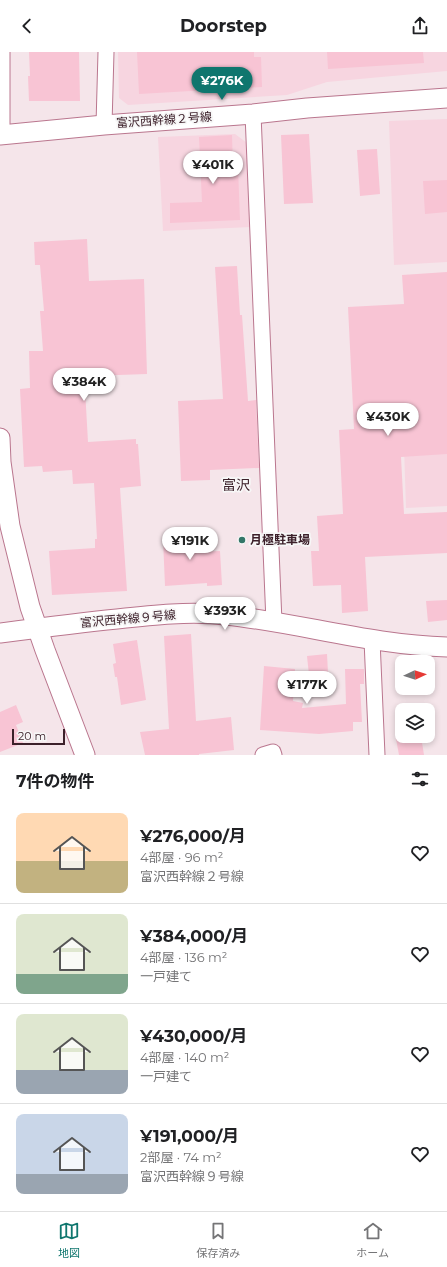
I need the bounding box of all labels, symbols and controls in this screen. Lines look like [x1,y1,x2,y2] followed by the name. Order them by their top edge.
[16,15,38,37] icon: back
[180,15,267,37] text: Doorstep
[409,15,431,37] icon: share
[194,67,250,101] pin: ¥276K
[201,72,243,88] text: ¥276K
[116,109,212,130] street label: 富沢西幹線２号線
[185,151,241,185] pin: ¥401K
[192,156,234,172] text: ¥401K
[56,368,112,402] pin: ¥384K
[62,373,106,389] text: ¥384K
[360,403,416,437] pin: ¥430K
[366,408,410,424] text: ¥430K
[222,476,250,494] district label: 富沢
[162,527,218,561] pin: ¥191K
[171,532,209,548] text: ¥191K
[250,532,310,547] place label: 月極駐車場
[237,535,247,545] marker: 月極駐車場
[197,597,253,631] pin: ¥393K
[204,602,246,618] text: ¥393K
[79,607,176,630] street label: 富沢西幹線９号線
[395,655,435,695] north arrow
[395,655,435,743] map controls
[279,671,335,705] pin: ¥177K
[287,676,327,692] text: ¥177K
[395,703,435,743] button: layers
[12,727,65,746] scale bar
[18,729,46,743] text: 20 m
[409,768,431,790] icon: filters
[16,771,95,791] text: 7件の物件
[140,826,246,846] text: ¥276,000/月
[48,829,96,877] icon: home
[409,842,431,864] icon: heart
[140,849,223,865] text: 4部屋 · 96 m²
[140,868,244,884] text: 富沢西幹線２号線
[140,926,248,946] text: ¥384,000/月
[48,930,96,978] icon: home
[409,943,431,965] icon: heart
[140,949,227,965] text: 4部屋 · 136 m²
[140,968,192,984] text: 一戸建て
[140,1026,248,1046] text: ¥430,000/月
[48,1030,96,1078] icon: home
[409,1043,431,1065] icon: heart
[140,1049,229,1065] text: 4部屋 · 140 m²
[140,1068,192,1084] text: 一戸建て
[140,1126,239,1146] text: ¥191,000/月
[48,1130,96,1178] icon: home
[409,1143,431,1165] icon: heart
[140,1149,222,1165] text: 2部屋 · 74 m²
[140,1168,244,1184] text: 富沢西幹線９号線
[58,1220,80,1260] tab: 地図
[196,1220,240,1260] tab: 保存済み
[356,1220,389,1260] tab: ホーム

